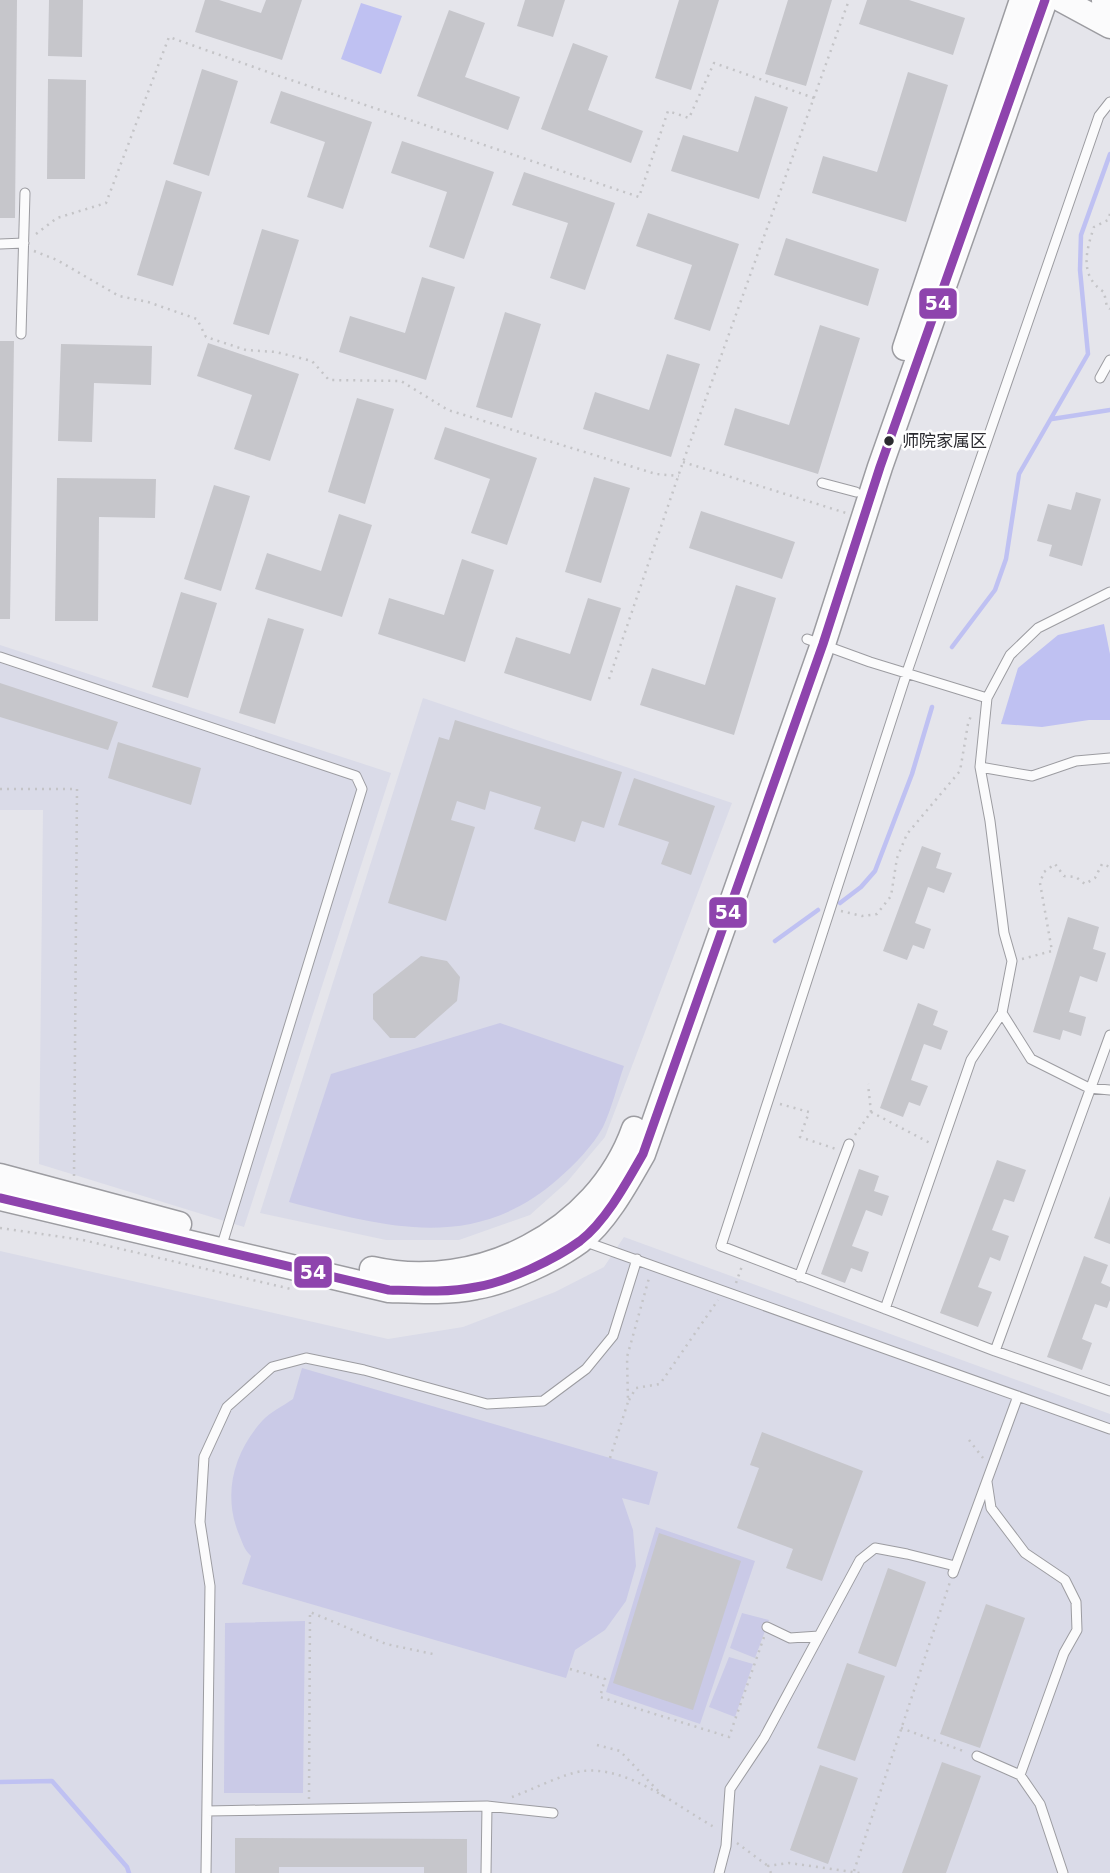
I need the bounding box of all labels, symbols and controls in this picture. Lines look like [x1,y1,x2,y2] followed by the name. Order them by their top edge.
[918,287,958,320] line badge: 54
[925,292,951,314] text: 54
[902,431,987,451] place label: 师院家属区
[882,434,896,448] marker: 师院家属区
[708,896,748,929] line badge: 54
[715,901,741,923] text: 54
[293,1255,333,1289] line badge: 54
[300,1261,326,1283] text: 54

